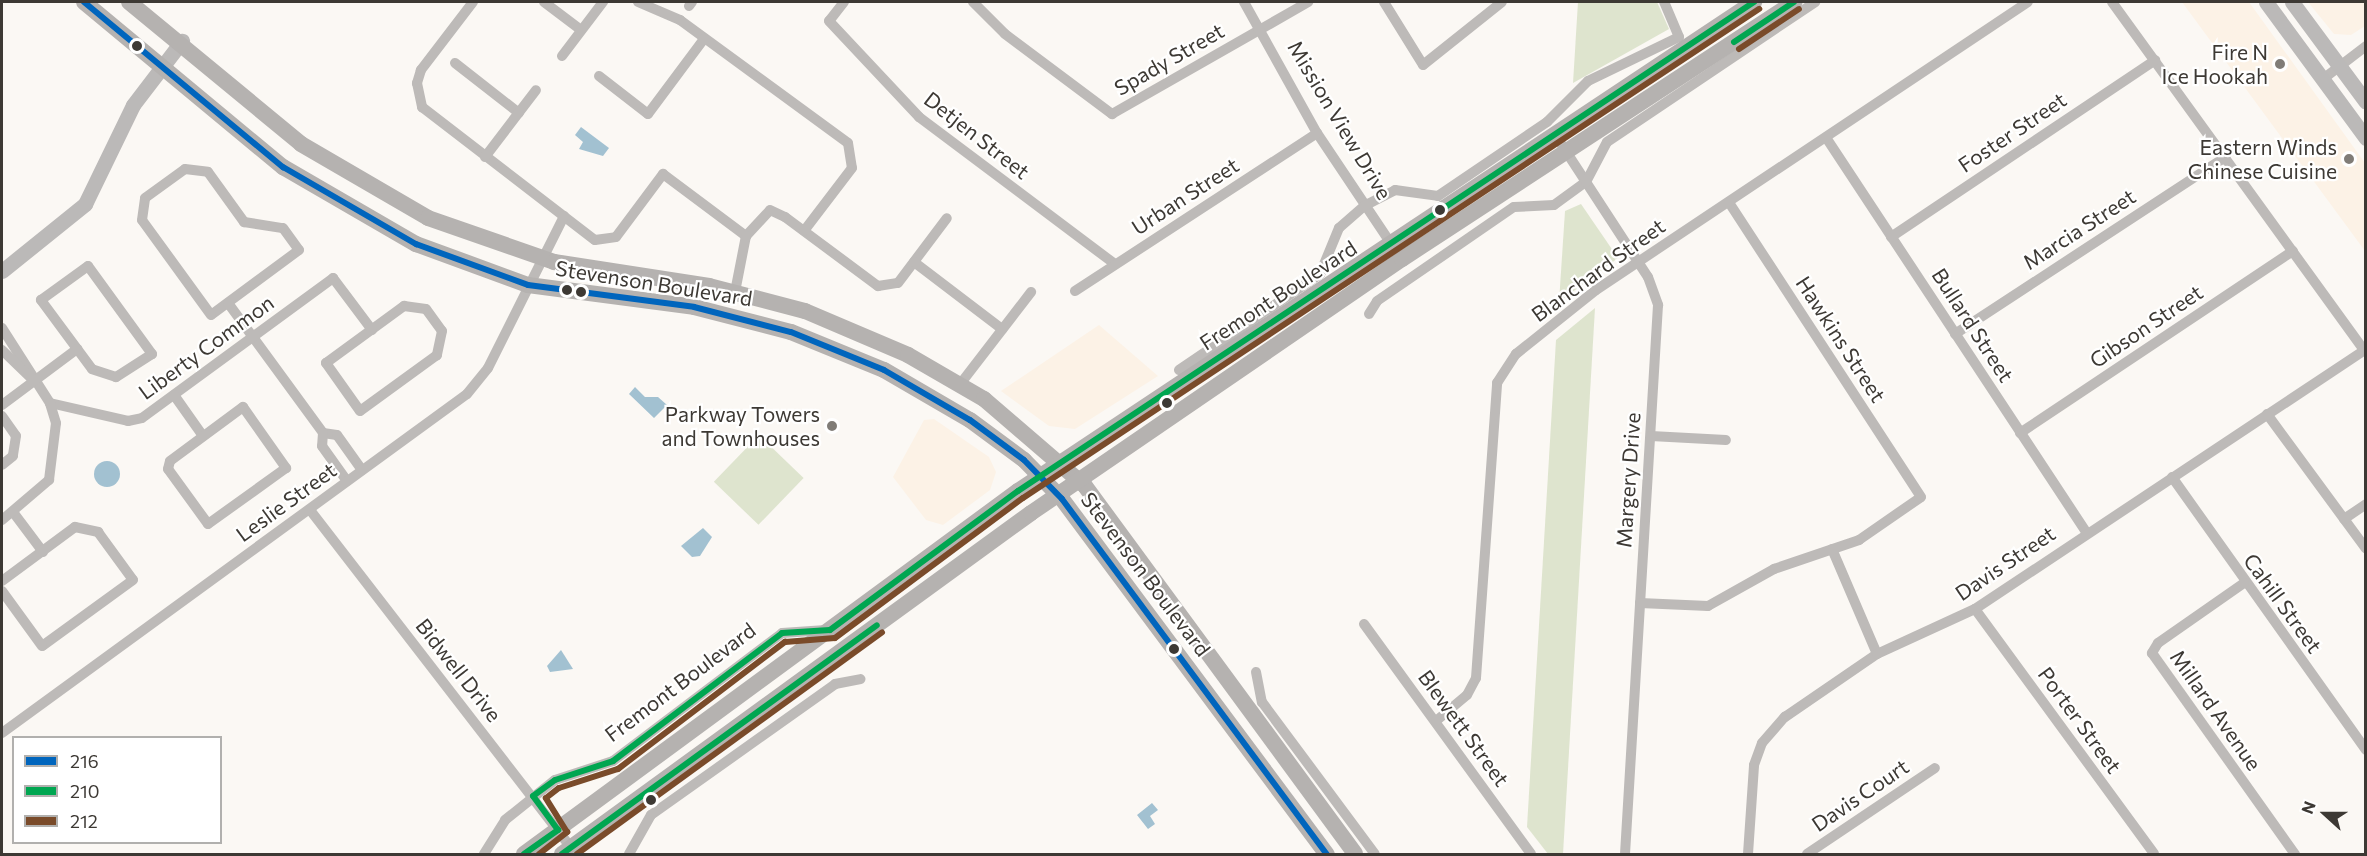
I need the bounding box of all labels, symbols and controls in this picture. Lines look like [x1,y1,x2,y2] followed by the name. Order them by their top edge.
[1110,18,1228,100] street label: Spady Street
[1283,36,1397,204] street label: Mission View Drive
[2161,39,2268,89] place label: Fire N Ice Hookah
[131,40,143,52] unlabelled marker
[2273,57,2287,71] marker: Fire N Ice Hookah
[919,86,1035,184] street label: Detjen Street
[1953,87,2071,177] street label: Foster Street
[2188,134,2337,184] place label: Eastern Winds Chinese Cuisine
[1127,152,1243,240] street label: Urban Street
[2342,152,2356,166] marker: Eastern Winds Chinese Cuisine
[2018,183,2140,275] street label: Marcia Street
[1434,204,1446,216] unlabelled marker
[1526,213,1670,327] street label: Blanchard Street
[1195,235,1361,355] street label: Fremont Boulevard
[554,255,754,311] street label: Stevenson Boulevard
[1927,263,2019,387] street label: Bullard Street
[1791,271,1891,407] street label: Hawkins Street
[2085,279,2207,373] street label: Gibson Street
[561,284,573,296] unlabelled marker
[575,286,587,298] unlabelled marker
[133,290,279,404] street label: Liberty Common
[1161,397,1173,409] unlabelled marker
[661,401,820,451] place label: Parkway Towers and Townhouses
[1611,412,1645,548] street label: Margery Drive
[825,419,839,433] marker: Parkway Towers and Townhouses
[231,457,341,547] street label: Leslie Street
[1076,487,1216,661] street label: Stevenson Boulevard
[1950,520,2060,606] street label: Davis Street
[2238,548,2328,658] street label: Cahill Street
[411,613,507,727] street label: Bidwell Drive
[600,617,760,747] street label: Fremont Boulevard
[1168,643,1180,655] unlabelled marker
[2165,645,2267,775] street label: Millard Avenue
[2033,662,2127,778] street label: Porter Street
[1413,665,1515,791] street label: Blewett Street
[12,736,222,844] legend
[70,750,99,772] text: 216
[1807,753,1913,837] street label: Davis Court
[70,780,99,802] text: 210
[2295,784,2355,844] north arrow
[645,794,657,806] unlabelled marker
[2297,798,2319,816] text: N
[70,810,98,832] text: 212

